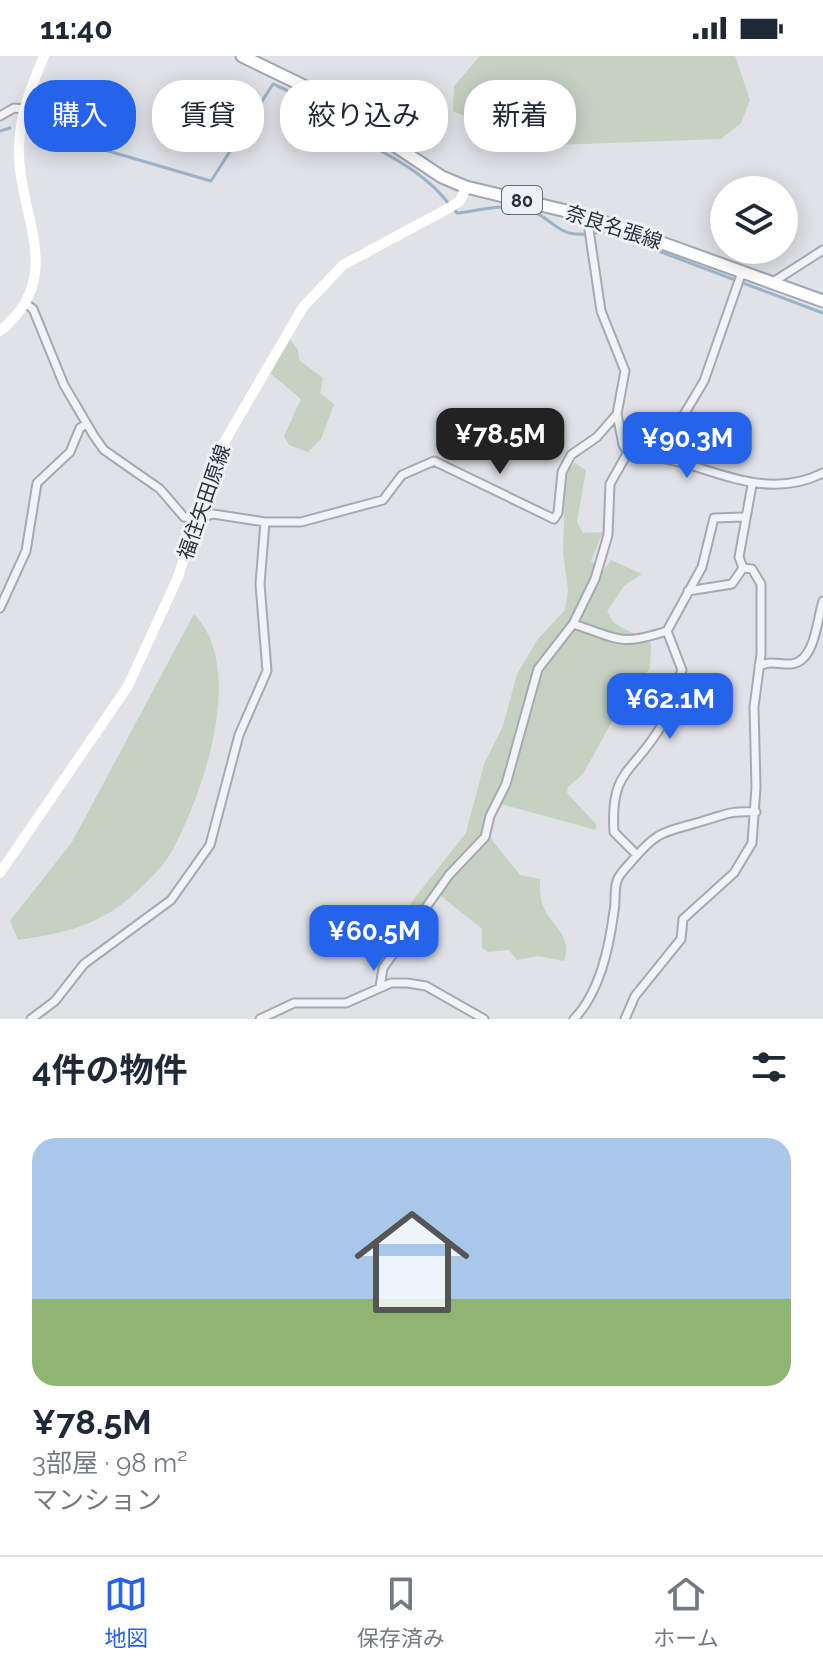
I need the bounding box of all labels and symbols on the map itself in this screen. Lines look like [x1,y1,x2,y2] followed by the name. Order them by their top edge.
[502,186,542,214] road number: 80
[563,200,665,254] street label: 奈良名張線
[435,408,565,476] pin: ¥78.5M
[622,412,752,480] pin: ¥90.3M
[173,441,235,563] street label: 福住矢田原線
[605,673,735,741] pin: ¥62.1M
[309,905,439,973] pin: ¥60.5M

